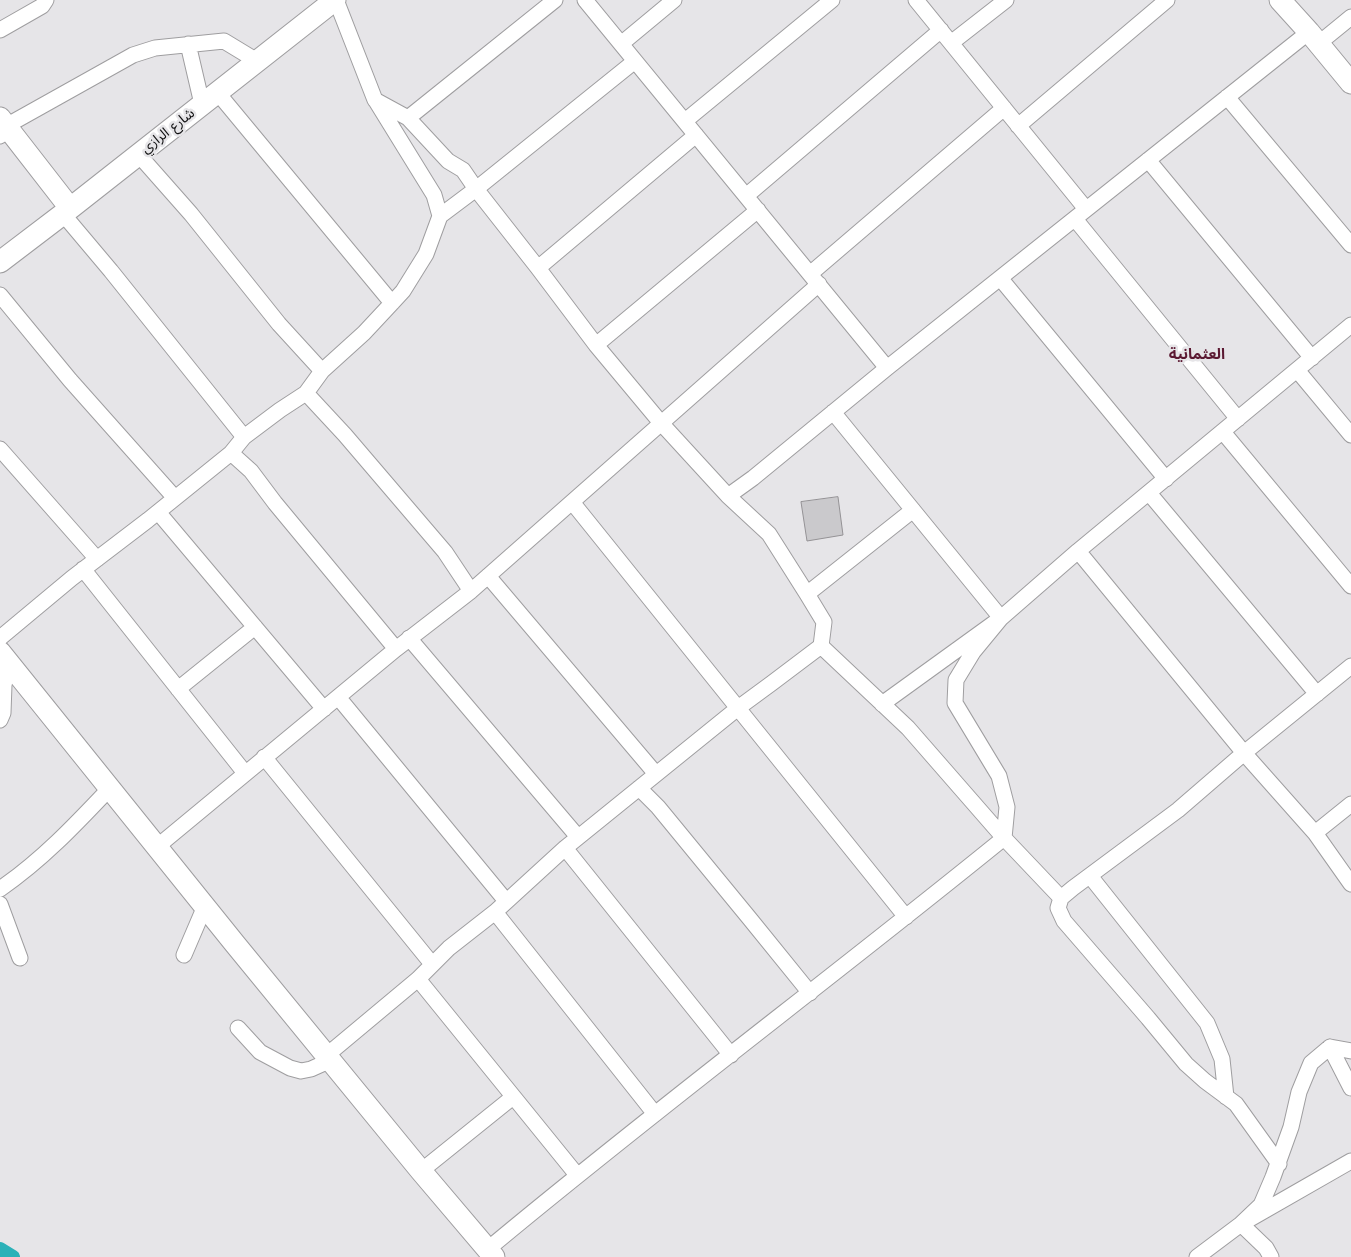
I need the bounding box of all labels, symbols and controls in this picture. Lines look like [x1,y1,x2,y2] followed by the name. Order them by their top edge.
[138,105,198,157] street label: شارع الرازي
[1169,346,1225,364] district label: العثمانية

